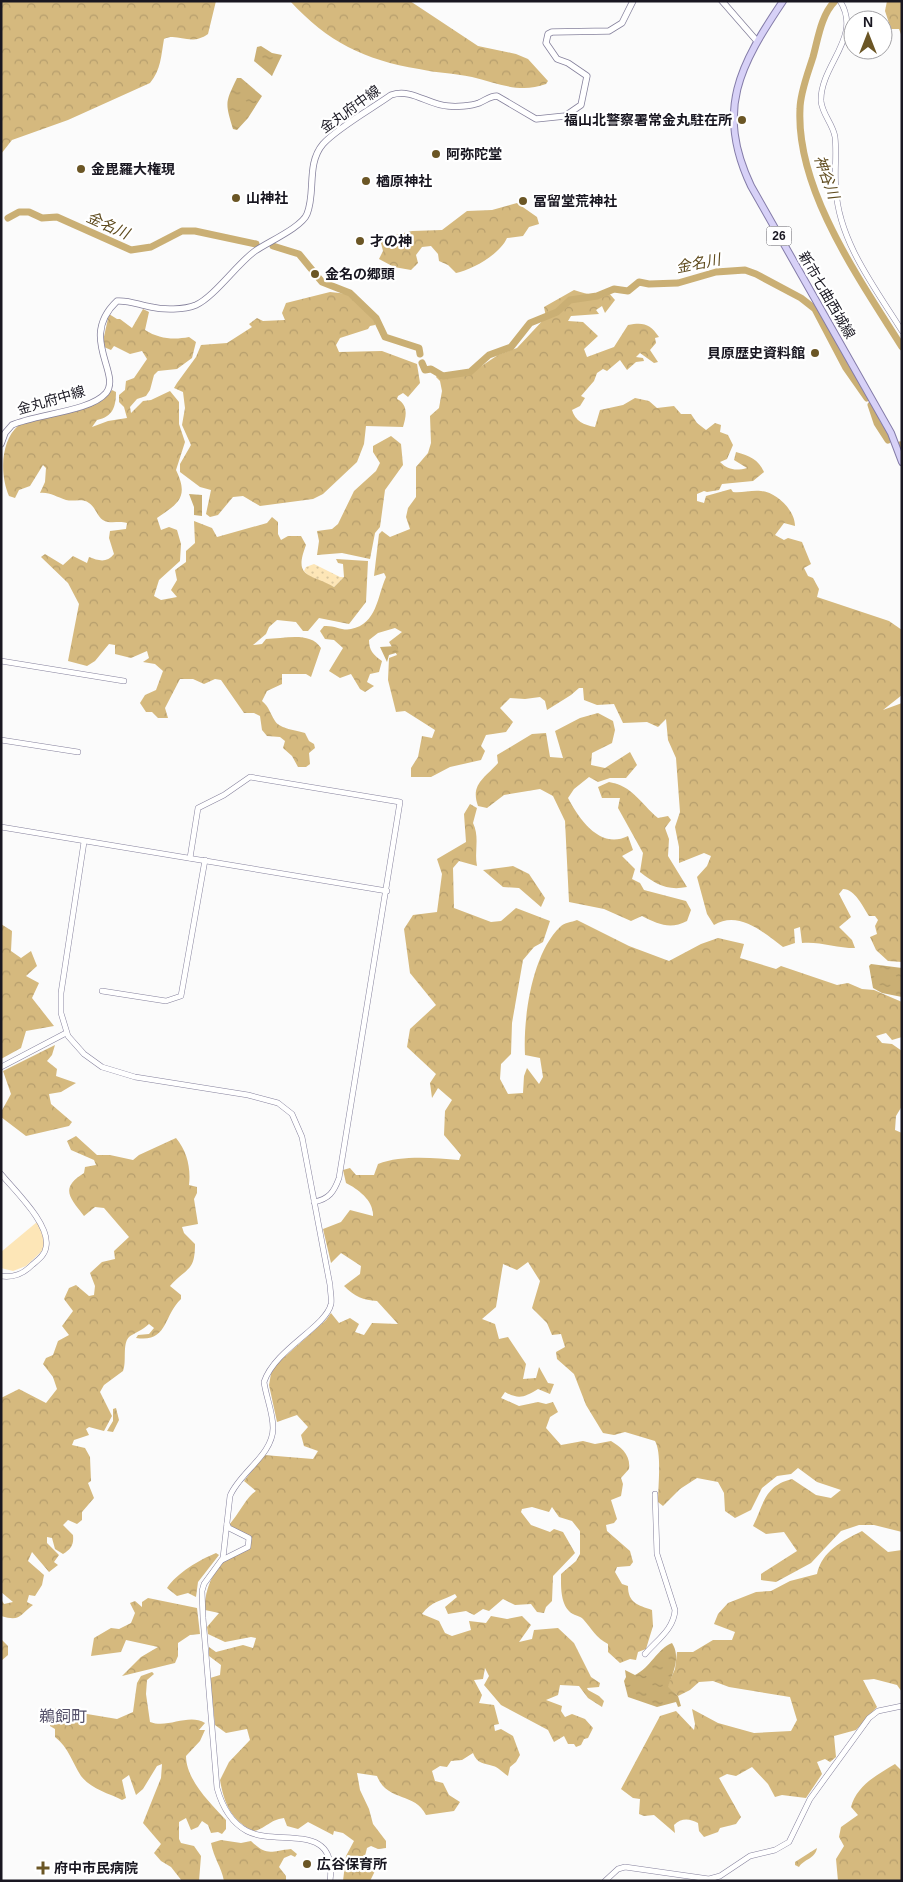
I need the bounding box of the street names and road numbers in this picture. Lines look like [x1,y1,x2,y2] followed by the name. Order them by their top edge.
[317,82,383,136] street label: 金丸府中線
[766,227,792,246] road number: 26
[796,249,858,341] street label: 新市七曲西城線
[15,383,87,417] street label: 金丸府中線

